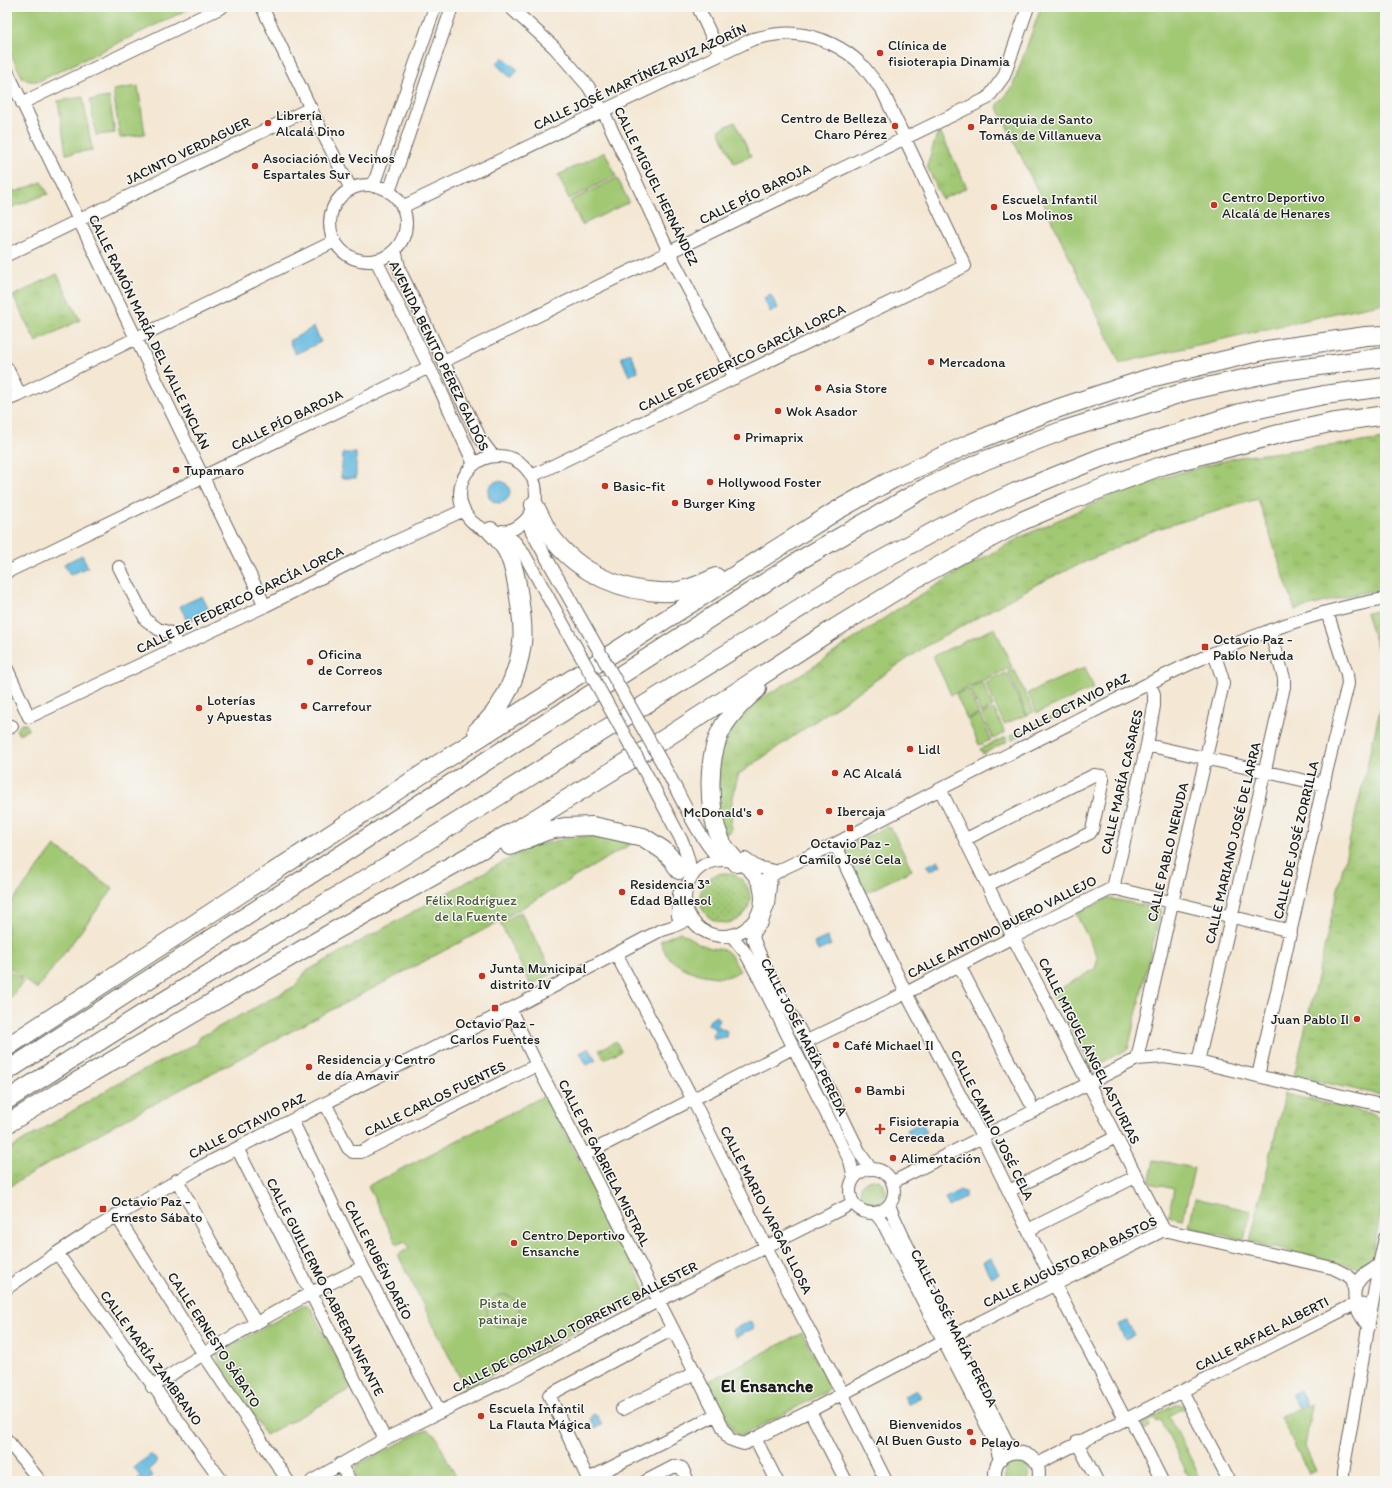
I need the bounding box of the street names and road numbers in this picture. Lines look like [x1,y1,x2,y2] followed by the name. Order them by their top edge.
[531,20,749,134] street label: CALLE JOSÉ MARTÍNEZ RUIZ AZORÍN
[610,104,702,268] street label: CALLE MIGUEL HERNÁNDEZ
[123,113,254,189] street label: JACINTO VERDAGUER
[696,160,814,228] street label: CALLE PÍO BAROJA
[85,212,213,452] street label: CALLE RAMÓN MARÍA DEL VALLE INCLÁN
[385,258,493,454] street label: AVENIDA BENITO PÉREZ GALDÓS
[636,300,848,416] street label: CALLE DE FEDERICO GARCÍA LORCA
[228,386,346,454] street label: CALLE PÍO BAROJA
[134,542,346,658] street label: CALLE DE FEDERICO GARCÍA LORCA
[1010,669,1132,743] street label: CALLE OCTAVIO PAZ
[1097,708,1147,856] street label: CALLE MARÍA CASARES
[1201,740,1265,946] street label: CALLE MARIANO JOSÉ DE LARRA
[1269,759,1323,921] street label: CALLE DE JOSÉ ZORRILLA
[1144,781,1192,923] street label: CALLE PABLO NERUDA
[905,872,1099,982] street label: CALLE ANTONIO BUERO VALLEJO
[757,955,851,1119] street label: CALLE JOSÉ MARÍA PEREDA
[1034,955,1144,1147] street label: CALLE MIGUEL ÁNGEL ASTURIAS
[947,1047,1037,1203] street label: CALLE CAMILO JOSÉ CELA
[362,1057,509,1141] street label: CALLE CARLOS FUENTES
[554,1077,654,1249] street label: CALLE DE GABRIELA MISTRAL
[186,1089,308,1163] street label: CALLE OCTAVIO PAZ
[716,1123,816,1297] street label: CALLE MARIO VARGAS LLOSA
[262,1175,388,1399] street label: CALLE GUILLERMO CABRERA INFANTE
[340,1197,416,1323] street label: CALLE RUBÉN DARÍO
[980,1212,1160,1312] street label: CALLE AUGUSTO ROA BASTOS
[907,1246,1001,1410] street label: CALLE JOSÉ MARÍA PEREDA
[450,1258,700,1396] street label: CALLE DE GONZALO TORRENTE BALLESTER
[164,1269,264,1411] street label: CALLE ERNESTO SÁBATO
[96,1287,206,1429] street label: CALLE MARÍA ZAMBRANO
[1192,1293,1332,1375] street label: CALLE RAFAEL ALBERTI

